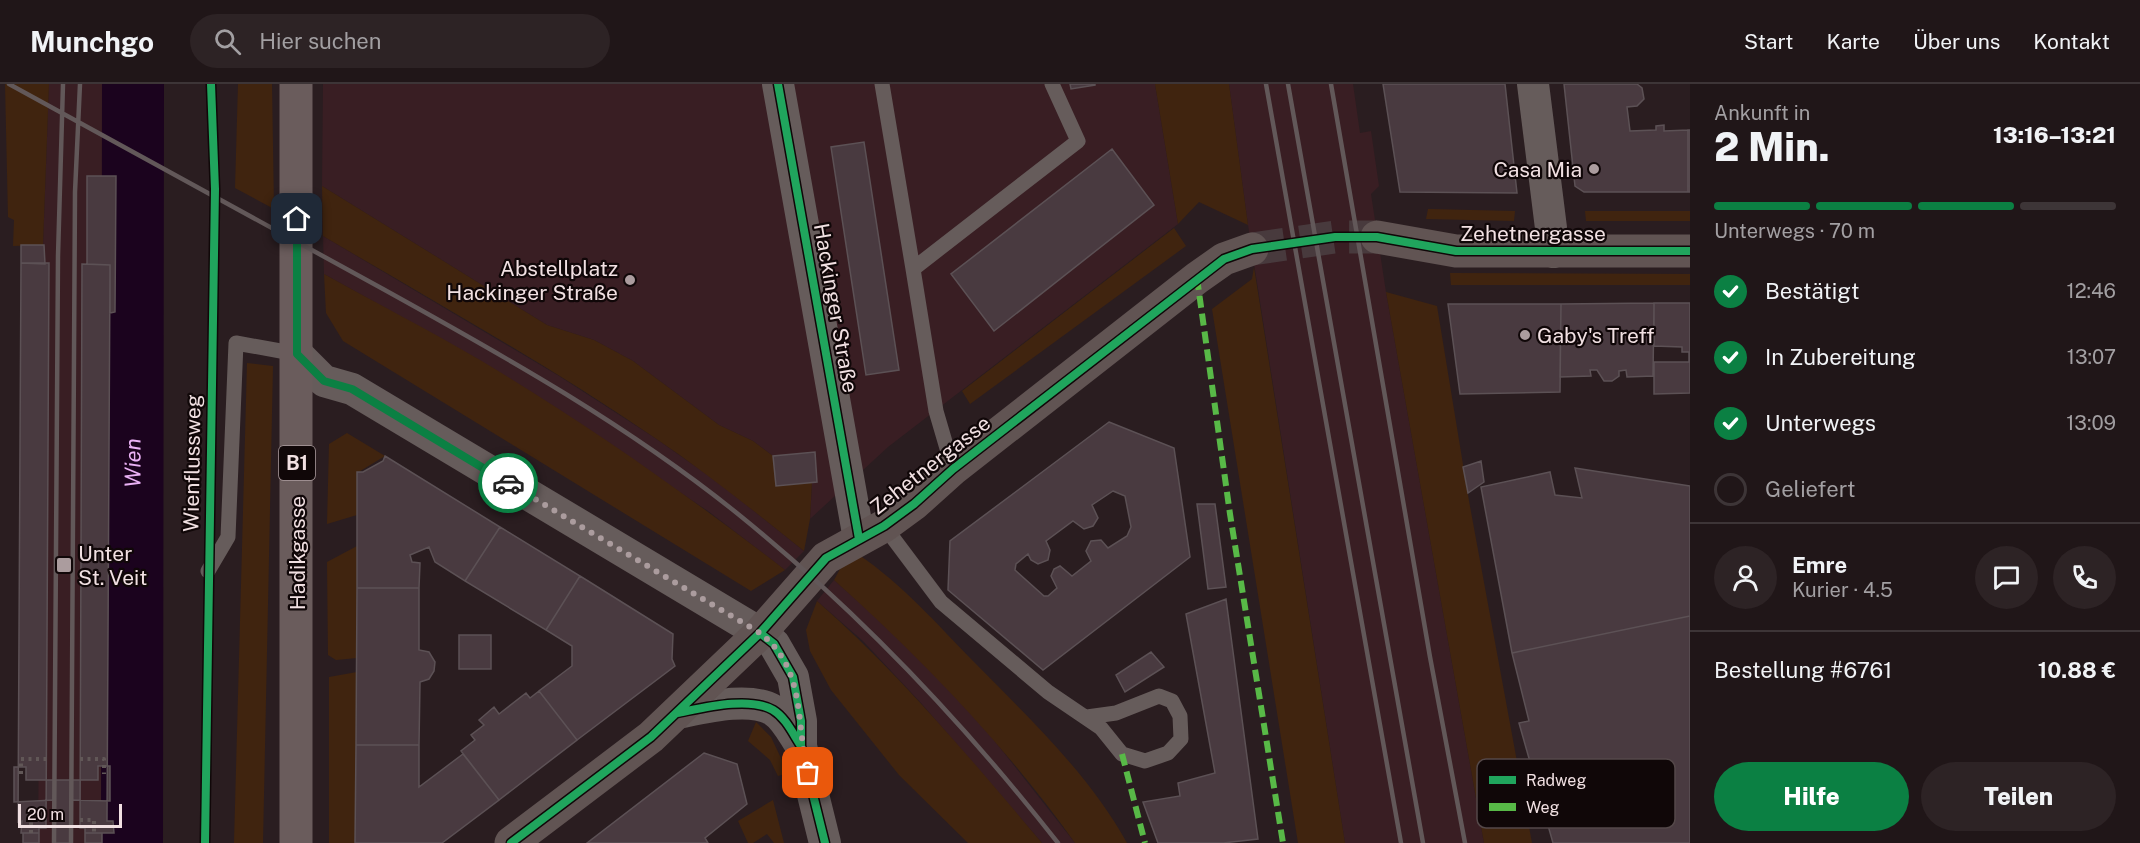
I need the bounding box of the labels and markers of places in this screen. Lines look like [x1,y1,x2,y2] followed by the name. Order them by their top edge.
[1493,157,1582,182] place label: Casa Mia
[1587,162,1601,176] marker: Casa Mia
[271,193,322,244] pin
[446,256,618,305] place label: Abstellplatz Hackinger Straße
[623,273,637,287] marker: Abstellplatz Hackinger Straße
[1537,323,1655,348] place label: Gaby's Treff
[1518,328,1532,342] marker: Gaby's Treff
[78,541,147,590] place label: Unter St. Veit
[55,556,73,574] marker: Unter St. Veit
[782,747,833,798] pin

